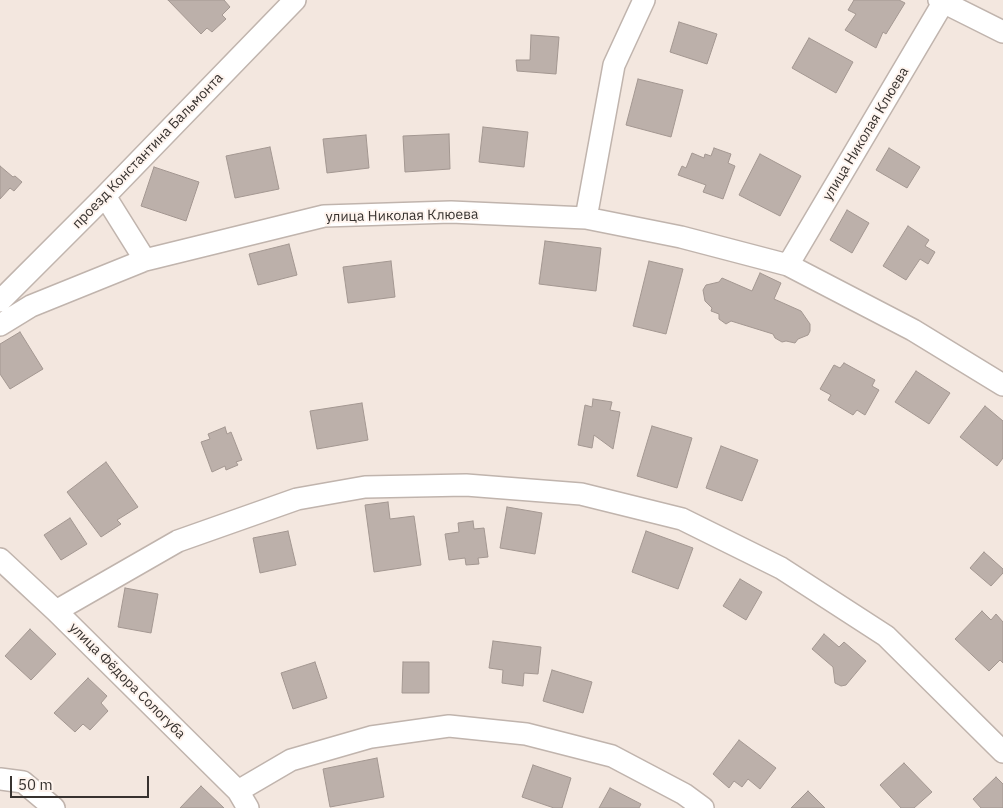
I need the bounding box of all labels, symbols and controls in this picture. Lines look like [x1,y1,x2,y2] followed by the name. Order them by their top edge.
[819,64,913,204] street label: улица Николая Клюева
[69,70,227,232] street label: проезд Константина Бальмонта
[325,206,479,226] street label: улица Николая Клюева
[65,619,189,743] street label: улица Фёдора Сологуба
[12,766,151,798] scale bar
[18,775,53,794] text: 50 m

